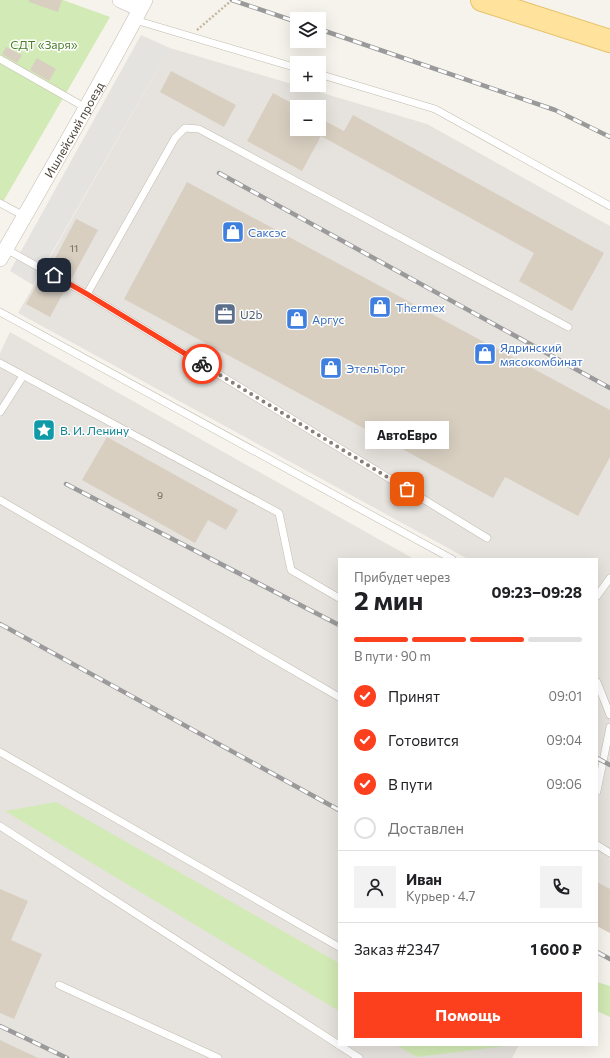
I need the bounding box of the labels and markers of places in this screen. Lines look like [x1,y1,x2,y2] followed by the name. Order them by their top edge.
[220,219,246,245] shop icon: Саксэс
[248,225,287,239] place label: Саксэс
[37,258,71,292] pin
[367,294,393,320] shop icon: Thermex
[396,300,445,314] place label: Thermex
[212,301,238,327] office icon: U2b
[284,306,310,332] shop icon: Аргус
[240,307,263,321] place label: U2b
[312,312,345,326] place label: Аргус
[500,340,583,368] place label: Ядринский мясокомбинат
[472,341,498,367] shop icon: Ядринский мясокомбинат
[318,355,344,381] shop icon: ЭтельТорг
[346,361,405,375] place label: ЭтельТорг
[31,417,57,443] place icon: В. И. Ленину
[365,421,449,449] callout: АвтоЕвро
[60,423,129,437] place label: В. И. Ленину
[390,472,424,506] pin

